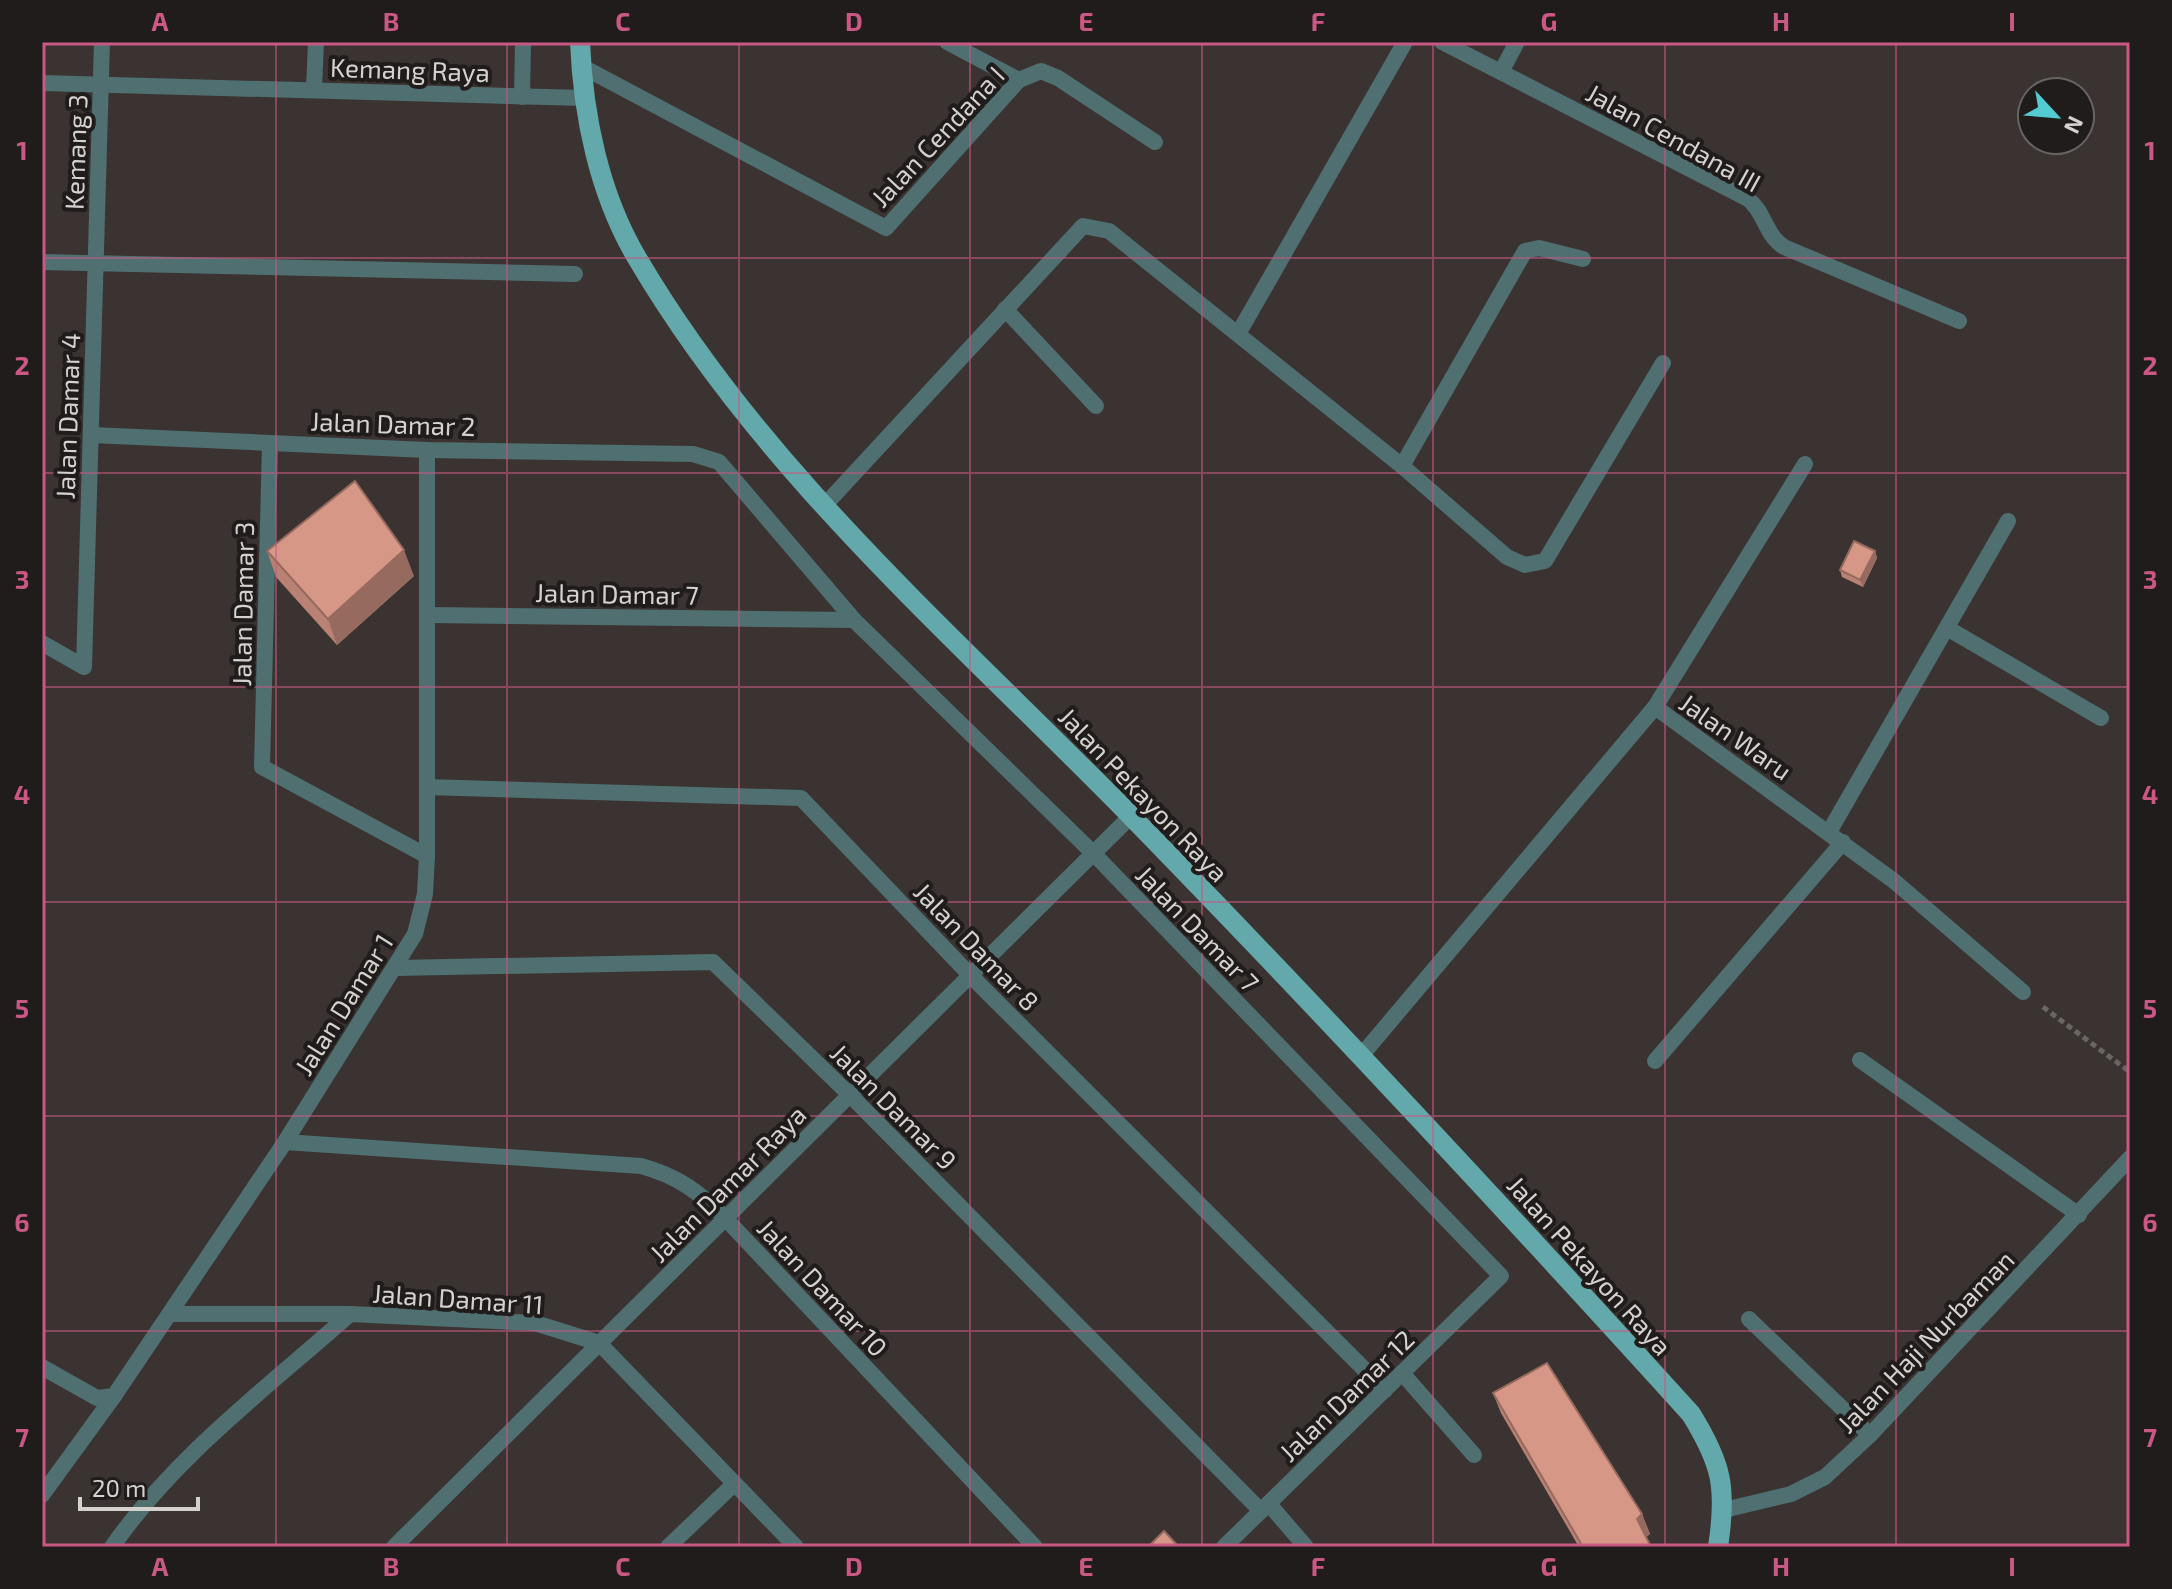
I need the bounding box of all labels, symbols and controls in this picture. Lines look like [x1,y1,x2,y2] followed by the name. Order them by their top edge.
[152,5,169,36] text: A
[383,5,399,36] text: B
[615,5,631,36] text: C
[845,5,863,36] text: D
[1078,5,1094,36] text: E
[1311,5,1325,36] text: F
[1541,5,1557,36] text: G
[1772,5,1790,36] text: H
[2008,5,2016,36] text: I
[330,51,490,87] street label: Kemang Raya
[864,59,1010,213] street label: Jalan Cendana I
[1581,76,1767,198] street label: Jalan Cendana III
[2016,76,2096,156] north arrow
[57,94,93,210] street label: Kemang 3
[2060,112,2090,138] text: N
[16,134,28,165] text: 1
[2144,134,2156,165] text: 1
[49,332,85,500] street label: Jalan Damar 4
[14,349,30,380] text: 2
[2142,349,2158,380] text: 2
[310,405,476,441] street label: Jalan Damar 2
[225,521,259,687] street label: Jalan Damar 3
[15,563,29,594] text: 3
[2143,563,2157,594] text: 3
[535,576,699,610] street label: Jalan Damar 7
[1674,686,1798,786] street label: Jalan Waru
[1053,700,1235,888] street label: Jalan Pekayon Raya
[14,778,30,809] text: 4
[2142,778,2158,809] text: 4
[1130,858,1266,998] street label: Jalan Damar 7
[908,876,1046,1016] street label: Jalan Damar 8
[287,928,399,1080] street label: Jalan Damar 1
[15,992,29,1023] text: 5
[2143,992,2157,1023] text: 5
[825,1037,963,1175] street label: Jalan Damar 9
[642,1098,812,1268] street label: Jalan Damar Raya
[1501,1169,1679,1361] street label: Jalan Pekayon Raya
[14,1206,30,1237] text: 6
[2142,1206,2158,1237] text: 6
[752,1212,894,1362] street label: Jalan Damar 10
[1830,1243,2020,1439] street label: Jalan Haji Nurbaman
[372,1277,544,1319] street label: Jalan Damar 11
[1272,1323,1420,1467] street label: Jalan Damar 12
[15,1421,29,1452] text: 7
[2143,1421,2157,1452] text: 7
[80,1461,198,1511] scale bar
[92,1473,146,1502] text: 20 m
[152,1550,169,1581] text: A
[383,1550,399,1581] text: B
[615,1550,631,1581] text: C
[845,1550,863,1581] text: D
[1078,1550,1094,1581] text: E
[1311,1550,1325,1581] text: F
[1541,1550,1557,1581] text: G
[1772,1550,1790,1581] text: H
[2008,1550,2016,1581] text: I

